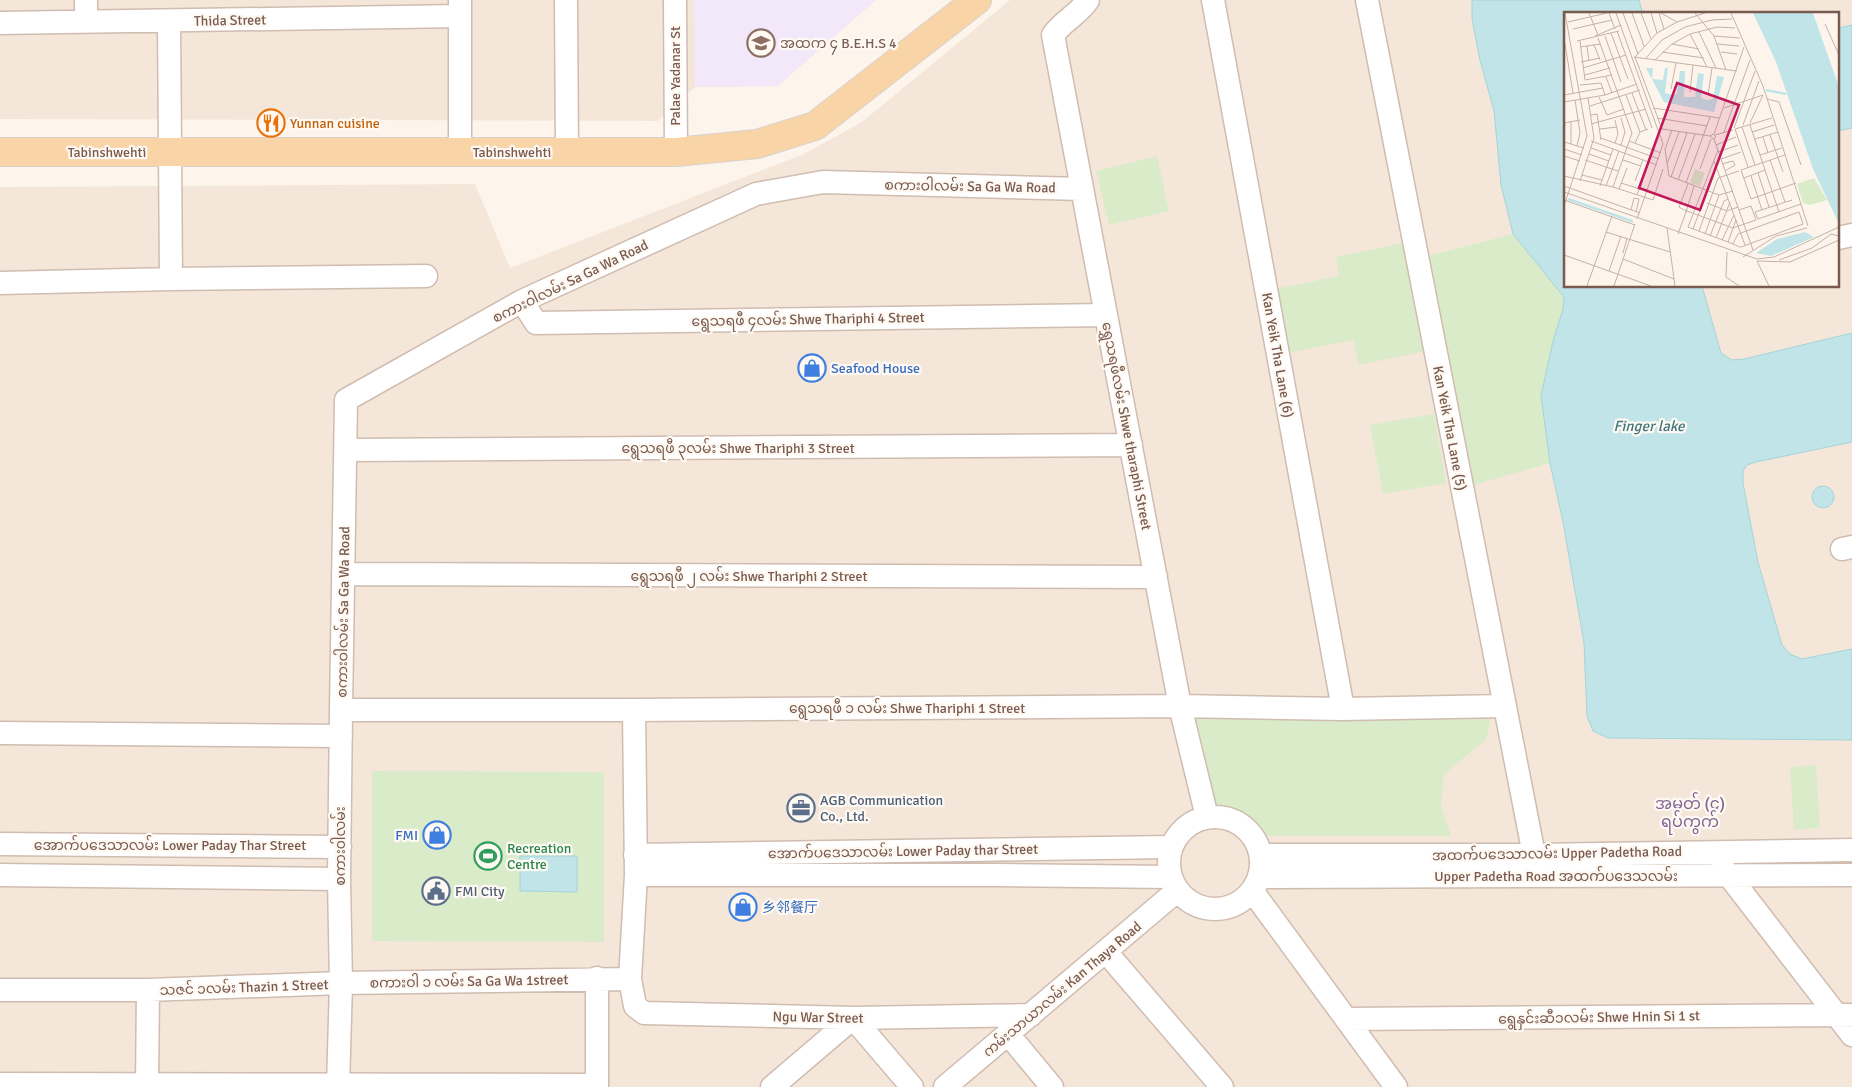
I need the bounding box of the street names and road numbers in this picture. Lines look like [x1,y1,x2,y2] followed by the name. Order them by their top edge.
[194,11,266,30] street label: Thida Street
[667,26,684,126] street label: Palae Yadanar St
[68,144,146,161] street label: Tabinshwehti
[473,144,551,161] street label: Tabinshwehti
[884,175,1056,196] street label: စကားဝါလမ်း Sa Ga Wa Road
[489,234,651,327] street label: စကားဝါလမ်း Sa Ga Wa Road
[1258,291,1297,419] street label: Kan Yeik Tha Lane (6)
[691,307,925,333] street label: ရွေသရဖီ ၄လမ်း Shwe Thariphi 4 Street
[1095,320,1157,532] street label: ရွှေသရဖီလမ်း Shwe tharaphi Street
[1429,364,1470,492] street label: Kan Yeik Tha Lane (5)
[621,438,855,460] street label: ရွေသရဖီ ၃လမ်း Shwe Thariphi 3 Street
[332,526,353,698] street label: စကားဝါလမ်း Sa Ga Wa Road
[631,566,868,588] street label: ရွေသရဖီ ၂ လမ်း Shwe Thariphi 2 Street
[789,698,1025,720] street label: ရွေသရဖီ ၁ လမ်း Shwe Thariphi 1 Street
[330,806,349,886] street label: စကား၀ါလမ်း
[34,835,306,854] street label: အောက်ပဒေသာလမ်း Lower Paday Thar Street
[768,839,1038,862] street label: အောက်ပဒေသာလမ်း Lower Paday thar Street
[1432,841,1682,864] street label: အထက်ပဒေသာလမ်း Upper Padetha Road
[1434,866,1678,885] street label: Upper Padetha Road အထက်ပဒေသလမ်း
[978,917,1145,1061] street label: ကမ်းသာယာလမ်း Kan Thaya Road
[369,969,569,992] street label: စကားဝါ ၁ လမ်း Sa Ga Wa 1street
[159,974,329,999] street label: သဇင် ၁လမ်း Thazin 1 Street
[1498,1005,1700,1031] street label: ရွေနှင်းဆီ၁လမ်း Shwe Hnin Si 1 st
[772,1008,864,1027] street label: Ngu War Street

